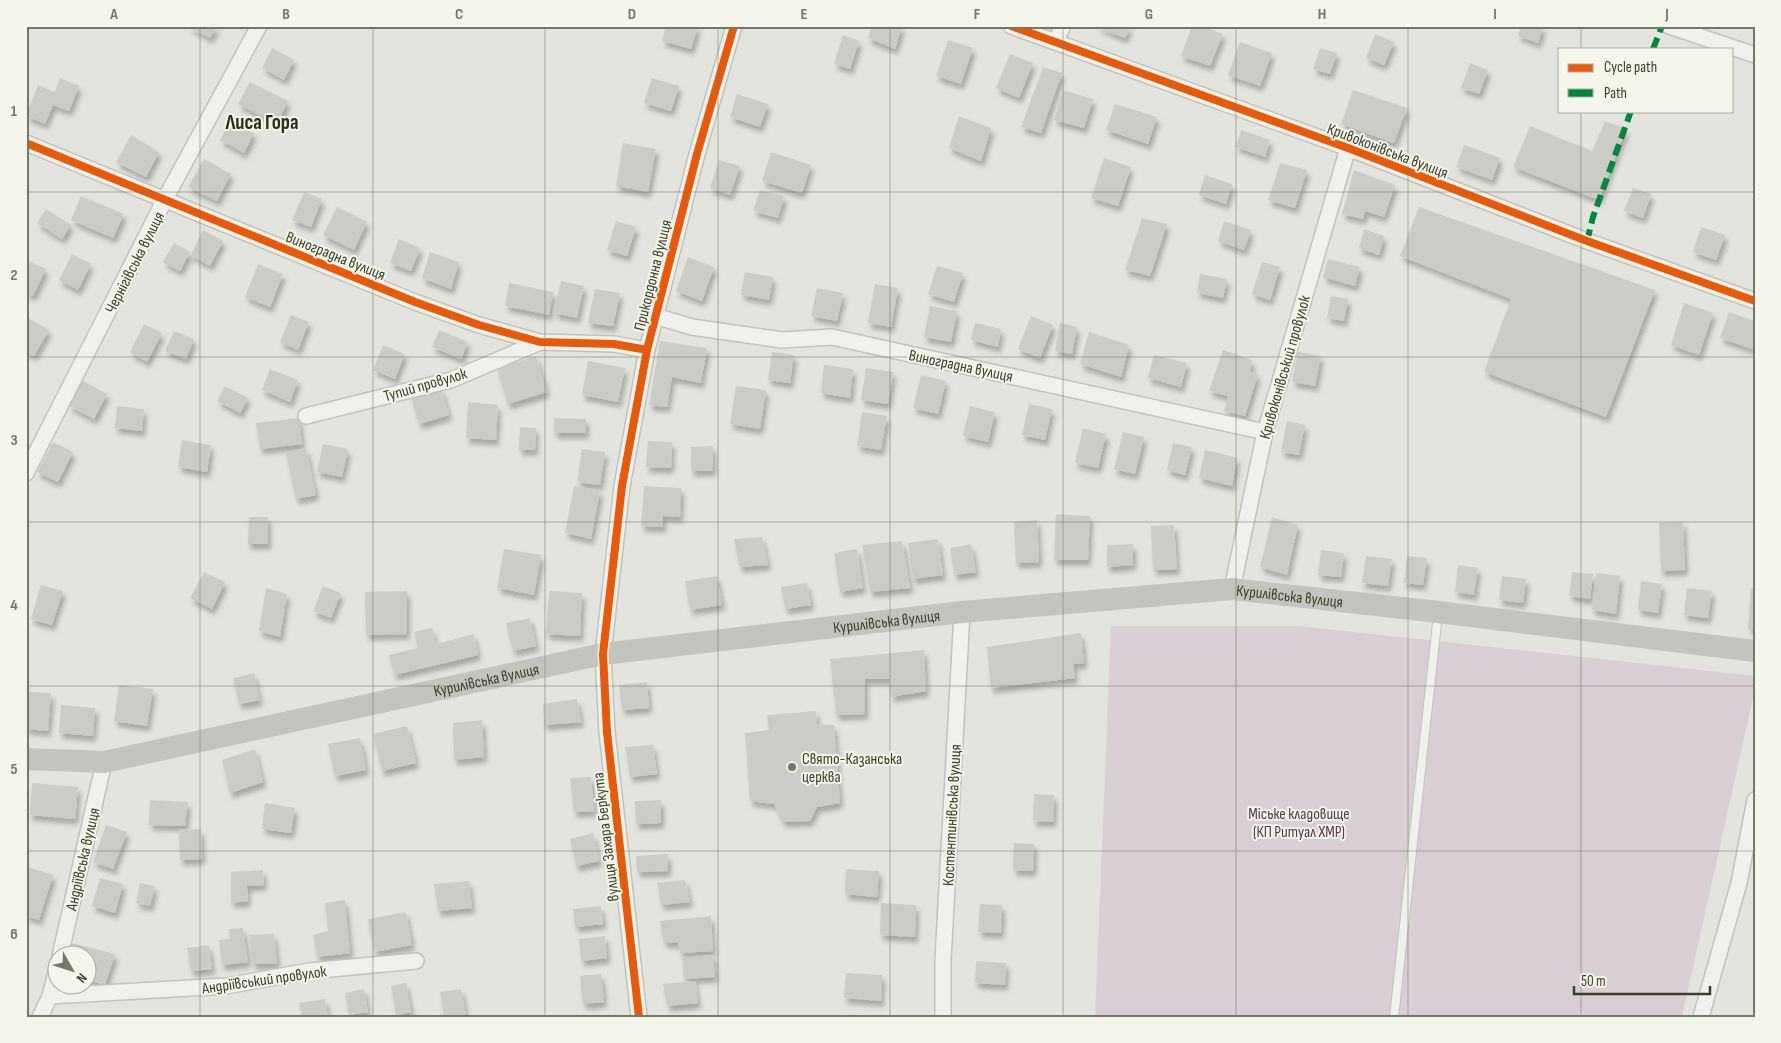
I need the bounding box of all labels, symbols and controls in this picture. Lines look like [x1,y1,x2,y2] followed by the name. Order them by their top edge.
[109,5,118,24] text: A
[282,5,290,24] text: B
[455,5,463,24] text: C
[628,5,636,24] text: D
[801,5,808,24] text: E
[974,5,981,24] text: F
[1145,5,1153,24] text: G
[1318,5,1326,24] text: H
[1493,5,1497,24] text: I
[1664,5,1669,24] text: J
[1558,48,1734,112] legend
[1604,58,1657,77] text: Cycle path
[1604,84,1627,103] text: Path
[11,102,18,121] text: 1
[224,110,299,135] district label: Лиса Гора
[1324,120,1451,183] street label: Кривоконівська вулиця
[102,209,169,317] street label: Чернігівська вулиця
[630,218,676,333] street label: Прикордонна вулиця
[283,228,388,285] street label: Виноградна вулиця
[10,266,18,285] text: 2
[1256,293,1315,441] street label: Кривоконівський провулок
[907,346,1014,387] street label: Виноградна вулиця
[382,364,470,406] street label: Тупий провулок
[10,431,18,450] text: 3
[1235,582,1344,612] street label: Курилівська вулиця
[10,596,18,615] text: 4
[832,607,941,638] street label: Курилівська вулиця
[432,660,541,701] street label: Курилівська вулиця
[939,744,966,886] street label: Костянтинівська вулиця
[802,750,902,787] place label: Свято-Казанська церква
[10,760,18,779] text: 5
[786,761,798,773] marker: Свято-Казанська церква
[589,771,624,902] street label: вулиця Захара Беркута
[1248,805,1350,842] park label: Міське кладовище (КП Ритуал ХМР)
[62,806,105,914] street label: Андріївська вулиця
[10,925,18,944] text: 6
[48,946,98,996] north arrow
[200,962,329,999] street label: Андріївський провулок
[1574,963,1710,995] scale bar
[73,970,91,986] text: N
[1581,972,1606,991] text: 50 m

